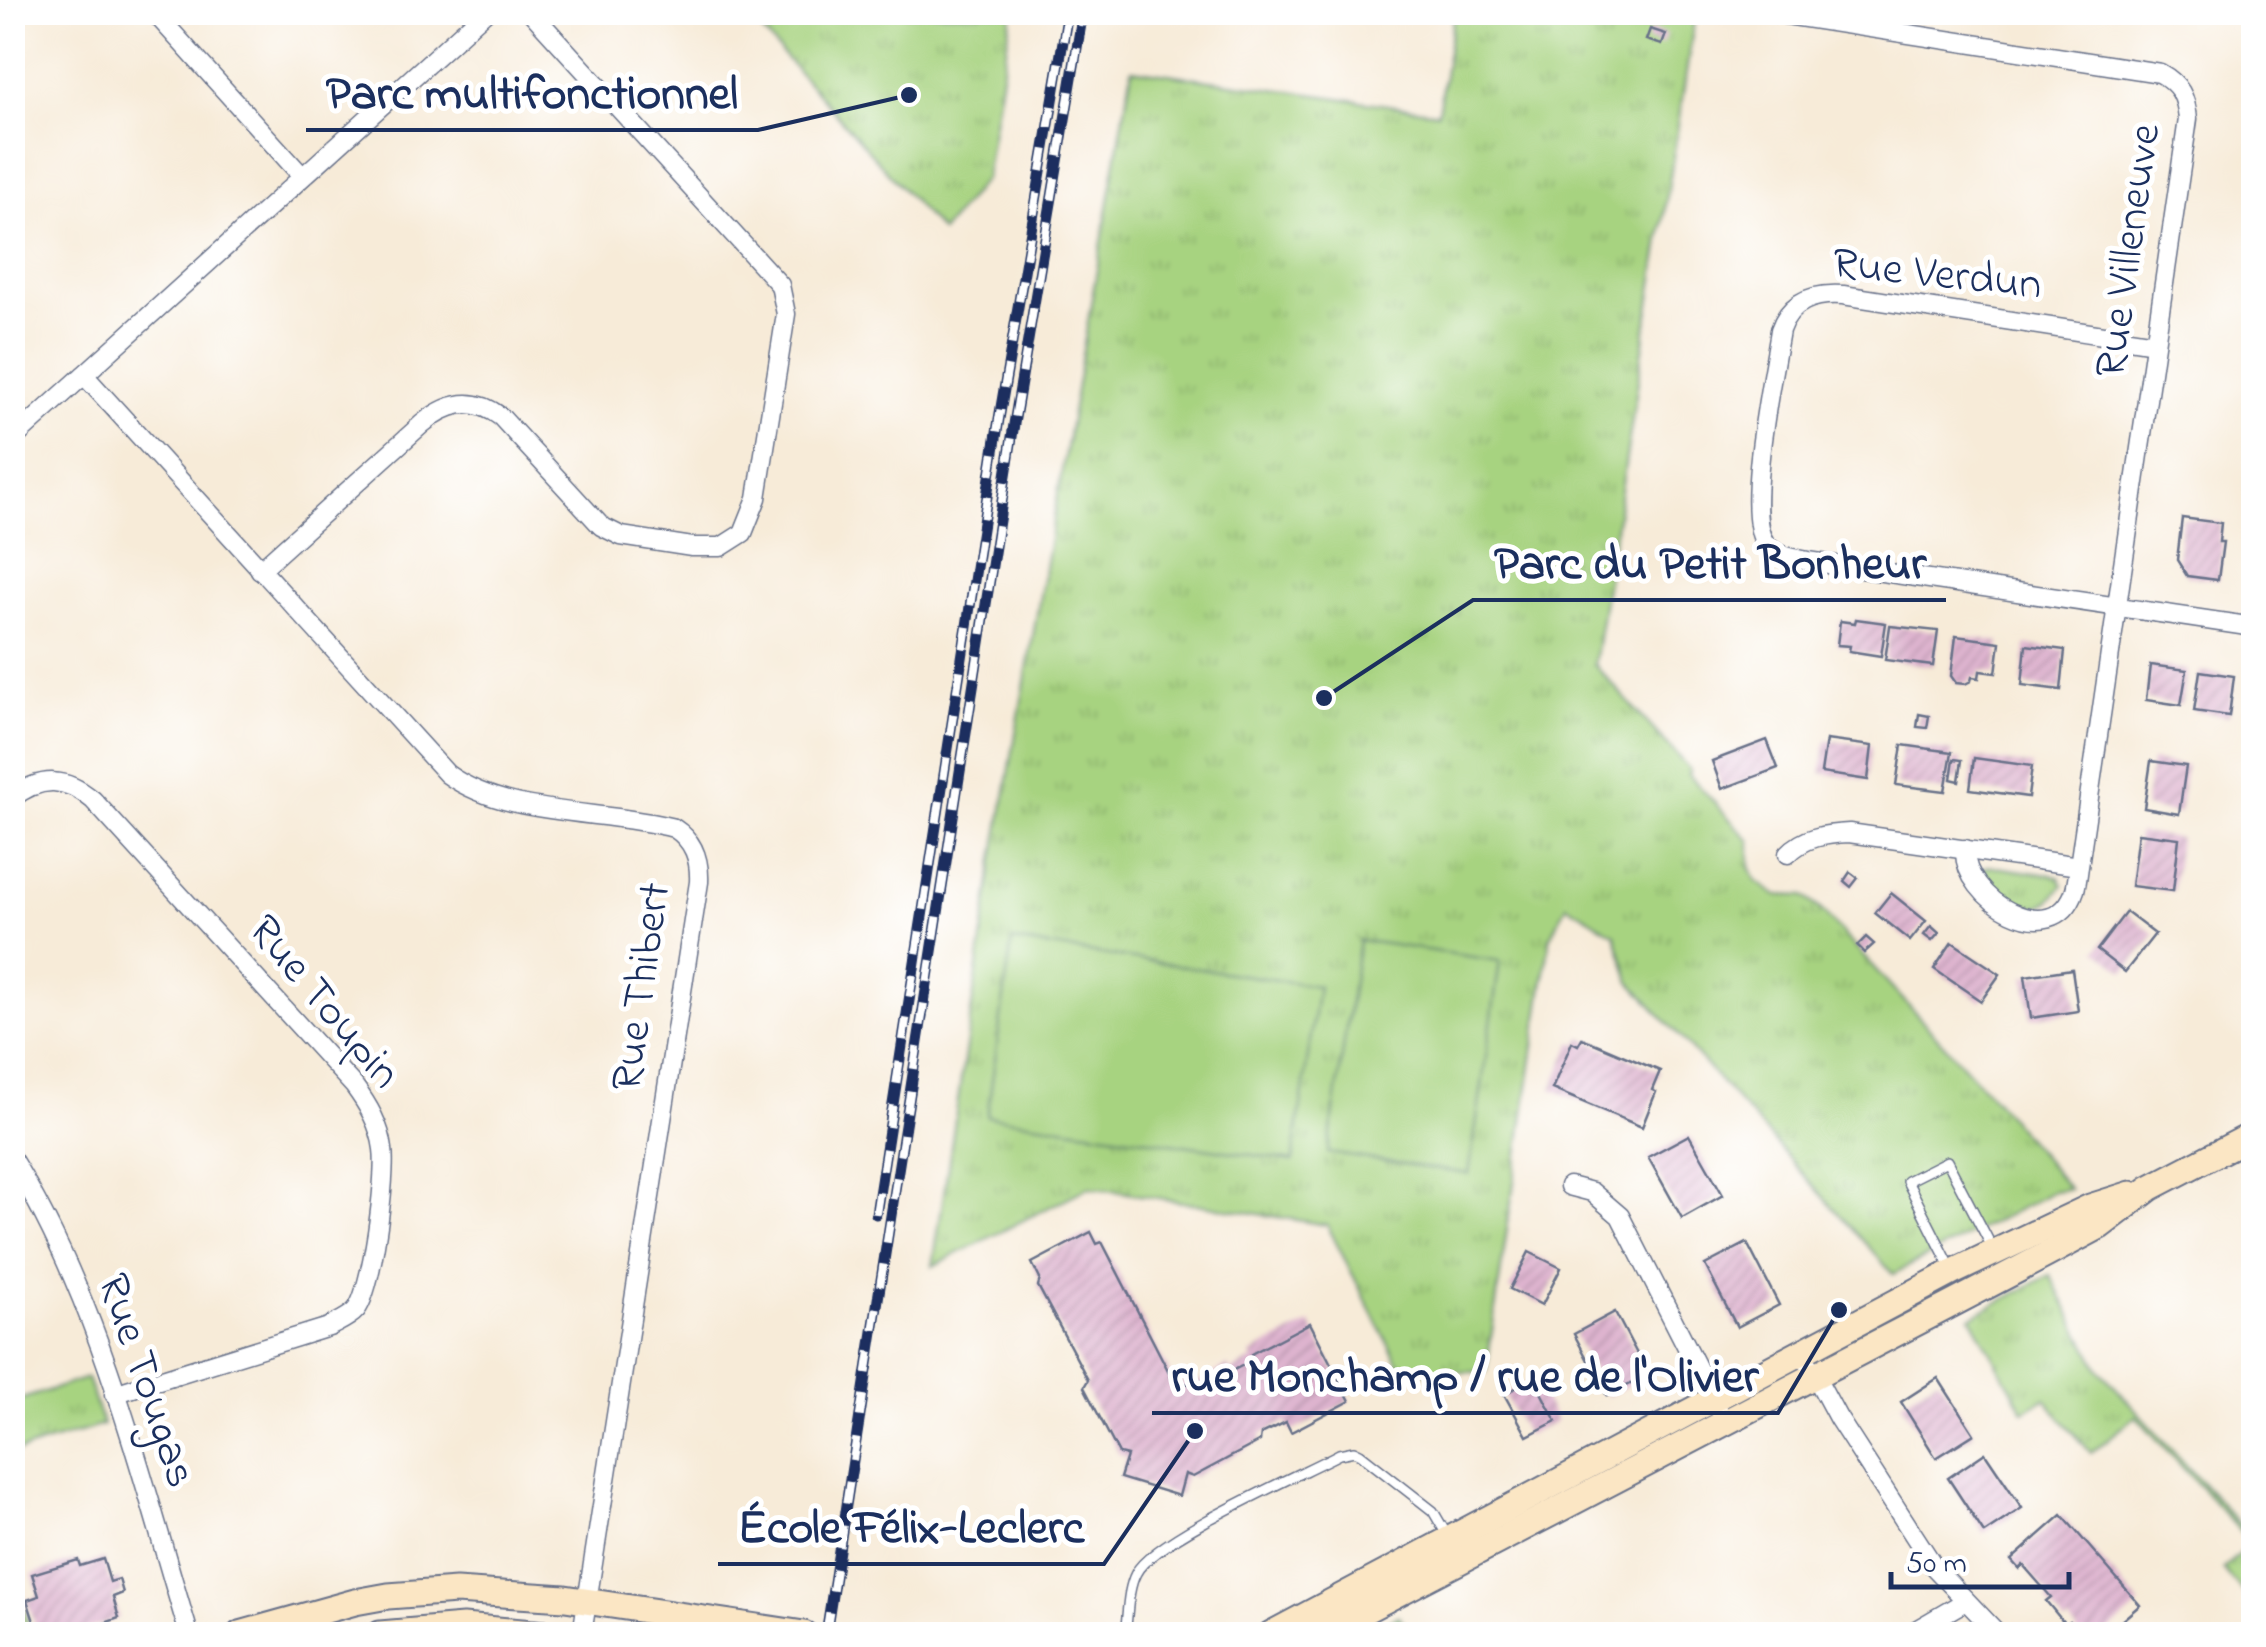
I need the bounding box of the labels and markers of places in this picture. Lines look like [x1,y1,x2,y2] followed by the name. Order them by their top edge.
[306,52,758,130] callout: Parc multifonctionnel
[1473,522,1946,600] callout: Parc du Petit Bonheur
[1152,1335,1778,1413] callout: rue Monchamp / rue de l'Olivier
[718,1486,1104,1564] callout: École Félix-Leclerc

